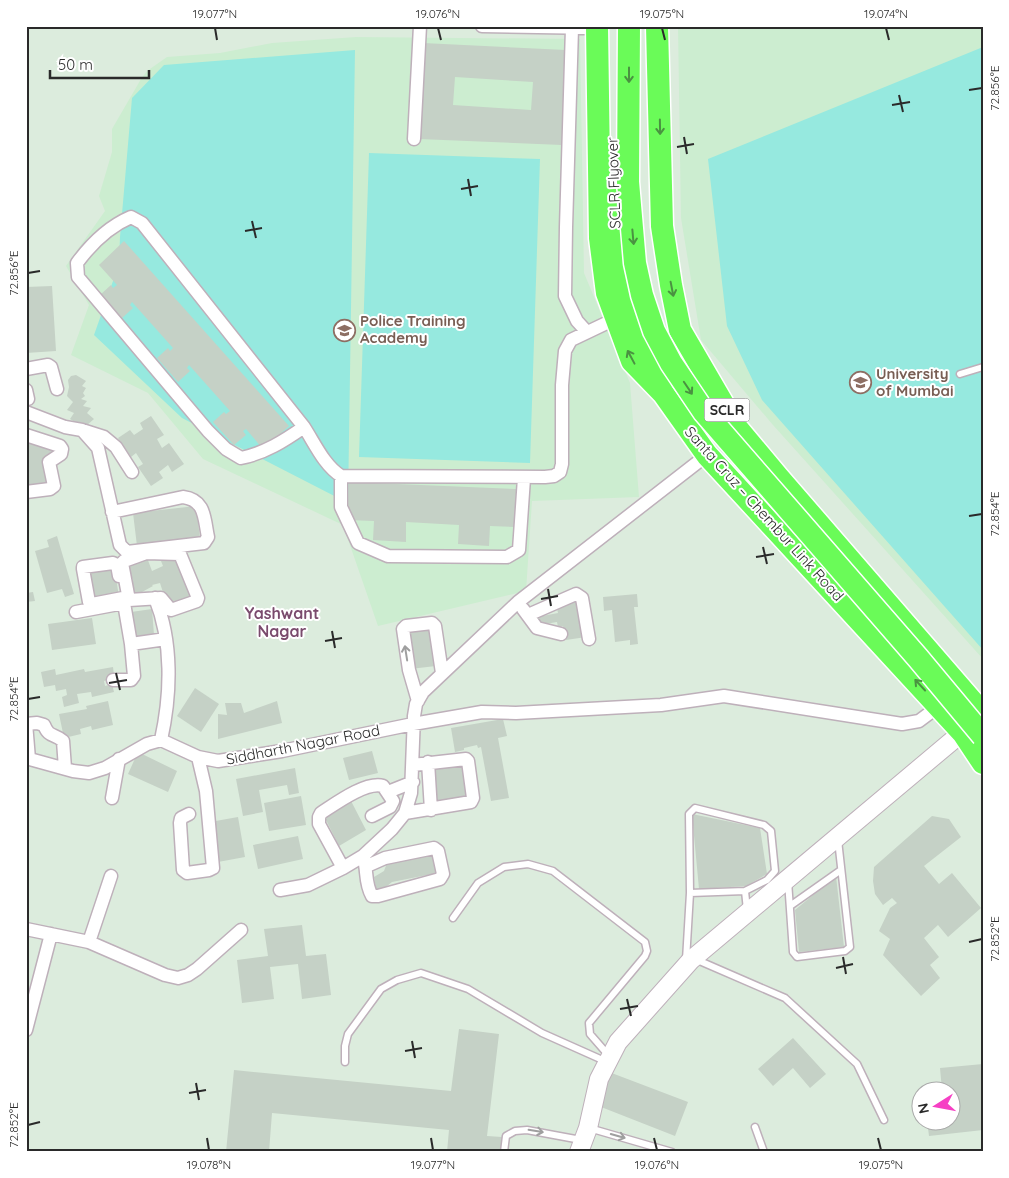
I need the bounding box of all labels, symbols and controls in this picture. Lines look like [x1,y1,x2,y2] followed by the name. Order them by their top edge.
[193,6,237,21] text: 19.077°N
[416,6,460,21] text: 19.076°N
[640,6,684,21] text: 19.075°N
[864,6,908,21] text: 19.074°N
[50,48,149,80] scale bar
[58,55,93,74] text: 50 m
[987,65,1002,111] text: 72.856°E
[624,66,634,83] one-way arrow
[655,119,665,135] one-way arrow
[602,137,625,229] street label: SCLR Flyover
[628,229,638,245] one-way arrow
[6,250,21,296] text: 72.856°E
[667,281,677,297] one-way arrow
[360,311,465,347] place label: Police Training Academy
[332,318,356,342] school or university icon: Police Training Academy
[626,350,635,365] one-way arrow
[876,364,953,400] place label: University of Mumbai
[848,371,872,395] school or university icon: University of Mumbai
[682,381,693,395] one-way arrow
[704,398,750,422] road number: SCLR
[681,422,848,605] street label: Santa Cruz – Chembur Link Road
[987,491,1002,537] text: 72.854°E
[245,603,319,641] district label: Yashwant Nagar
[401,646,411,662] one-way arrow
[6,676,21,722] text: 72.854°E
[914,678,926,691] one-way arrow
[224,720,381,769] street label: Siddharth Nagar Road
[987,916,1002,962] text: 72.852°E
[912,1080,962,1130] north arrow
[6,1102,21,1148] text: 72.852°E
[913,1102,933,1115] text: N
[528,1127,544,1137] one-way arrow
[610,1132,626,1142] one-way arrow
[187,1157,231,1172] text: 19.078°N
[411,1157,455,1172] text: 19.077°N
[635,1157,679,1172] text: 19.076°N
[859,1157,903,1172] text: 19.075°N

